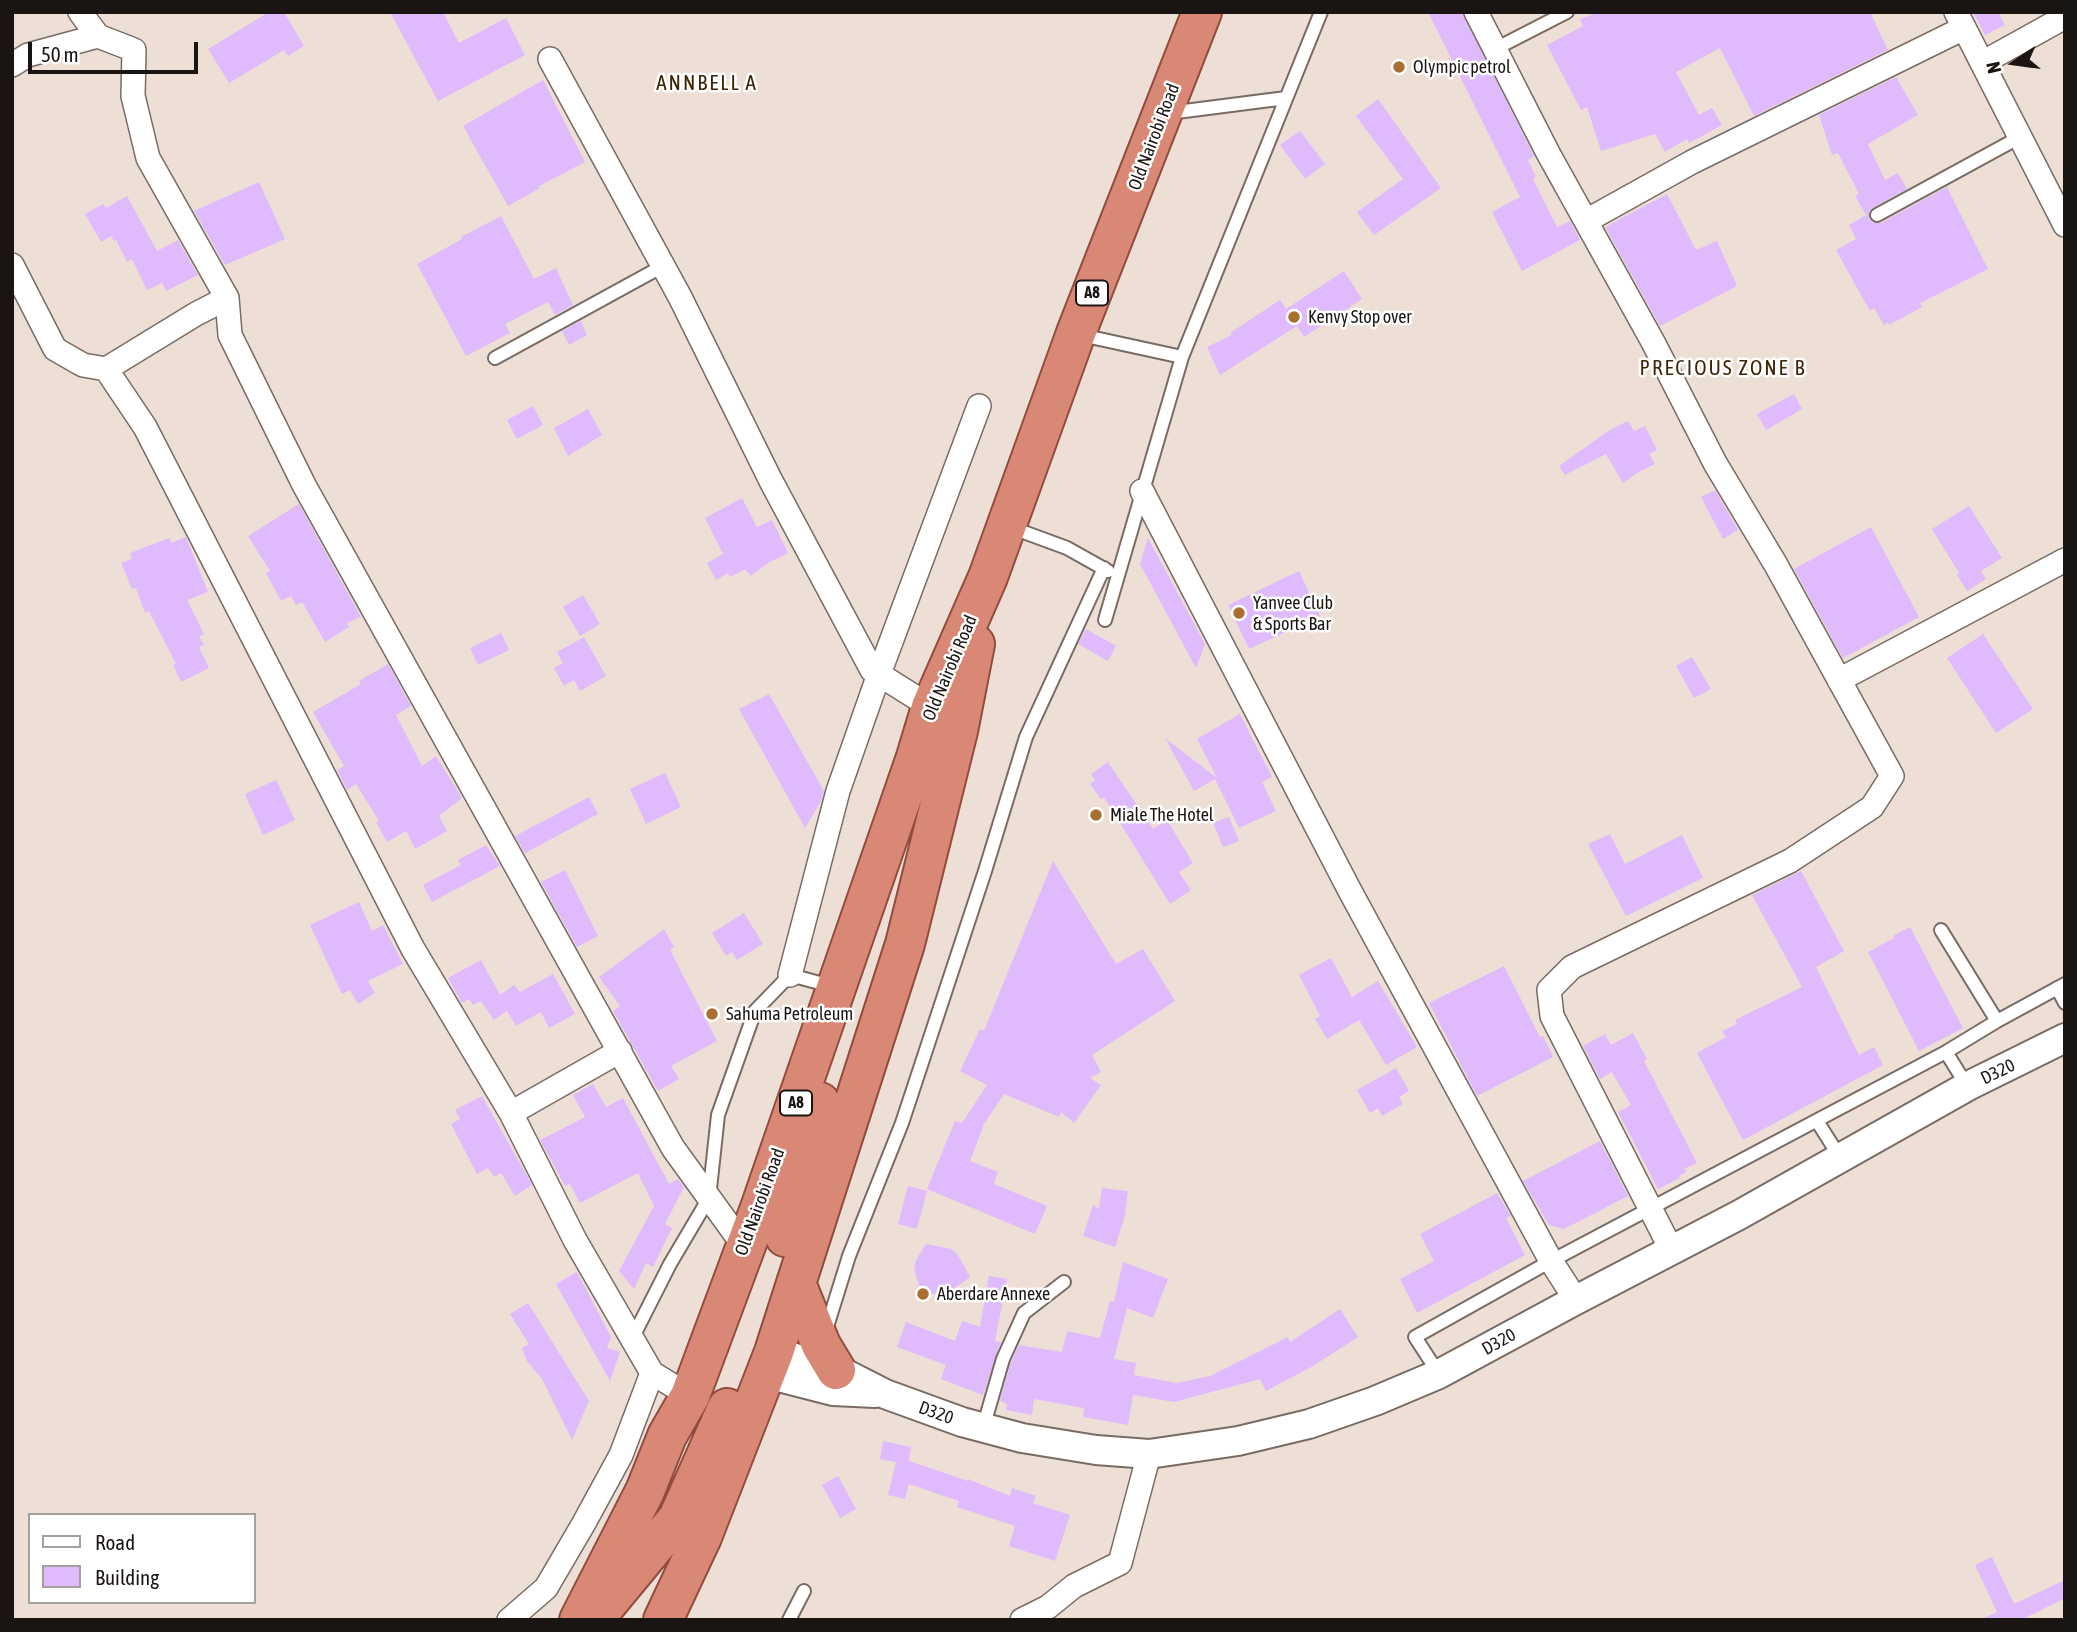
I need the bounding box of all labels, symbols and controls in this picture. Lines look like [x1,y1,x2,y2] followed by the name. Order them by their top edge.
[32,28,201,72] scale bar
[1979,28,2049,98] north arrow
[41,42,79,66] text: 50 m
[1413,56,1511,78] place label: Olympic petrol
[1391,59,1407,75] marker: Olympic petrol
[1982,60,2006,76] text: N
[657,70,757,96] district label: ANNBELL A
[1124,81,1184,193] street label: Old Nairobi Road
[1076,280,1108,306] road number: A8
[1308,306,1412,328] place label: Kenvy Stop over
[1286,309,1302,325] marker: Kenvy Stop over
[1641,355,1805,381] district label: PRECIOUS ZONE B
[1253,592,1333,634] place label: Yanvee Club & Sports Bar
[1231,605,1247,621] marker: Yanvee Club & Sports Bar
[918,612,982,724] street label: Old Nairobi Road
[1110,804,1214,826] place label: Miale The Hotel
[1088,807,1104,823] marker: Miale The Hotel
[726,1003,853,1025] place label: Sahuma Petroleum
[704,1006,720,1022] marker: Sahuma Petroleum
[1977,1055,2019,1089] street label: D320
[780,1091,812,1116] road number: A8
[731,1145,789,1259] street label: Old Nairobi Road
[937,1283,1050,1305] place label: Aberdare Annexe
[915,1286,931,1302] marker: Aberdare Annexe
[1478,1324,1520,1360] street label: D320
[916,1397,956,1429] street label: D320
[28,1513,256,1604] legend
[95,1530,135,1554] text: Road
[95,1565,159,1589] text: Building

